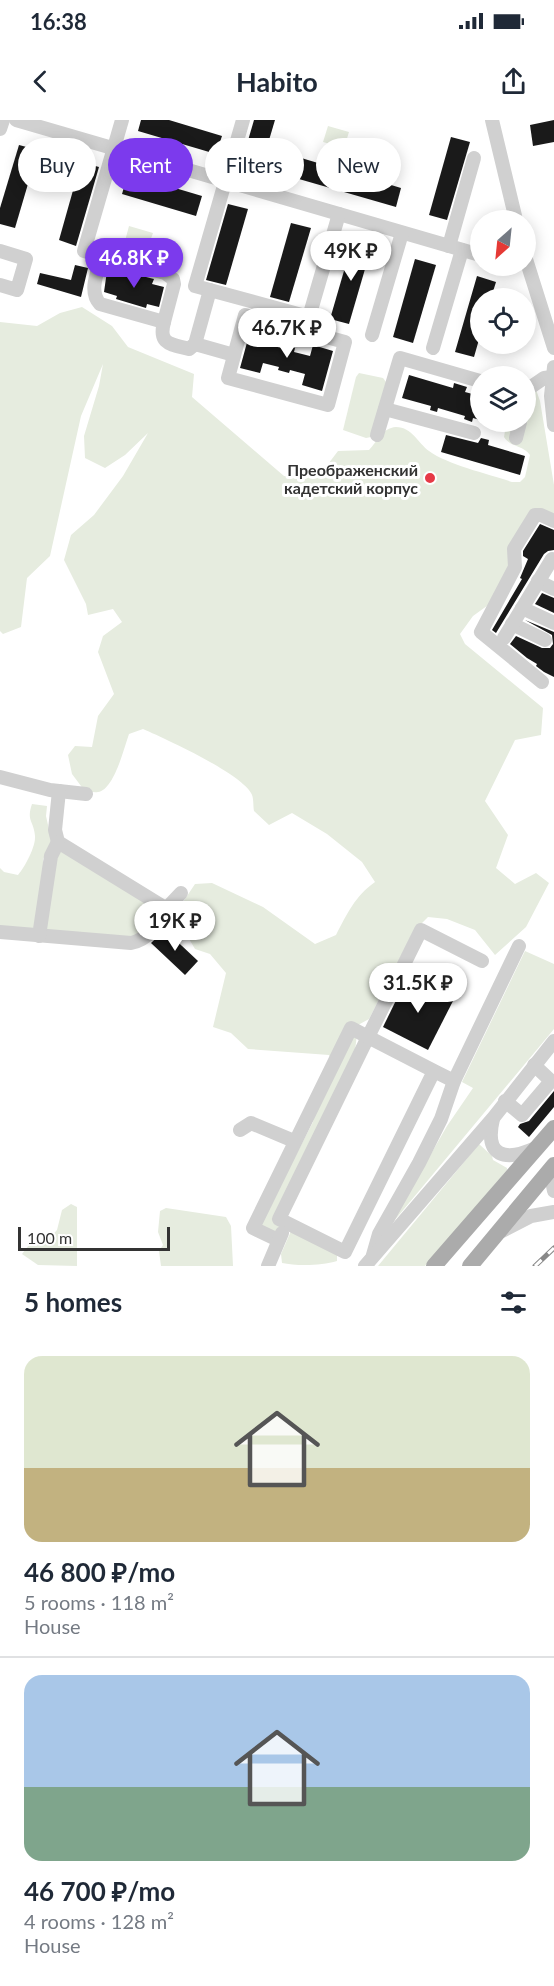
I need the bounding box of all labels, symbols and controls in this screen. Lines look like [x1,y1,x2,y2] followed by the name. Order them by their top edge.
[30,8,87,35] text: 16:38
[24,65,57,98] icon: back
[236,65,318,98] text: Habito
[497,65,530,98] icon: share
[18,138,96,192] chip: Buy
[108,138,193,192] chip: Rent
[205,138,304,192] chip: Filters
[316,138,401,192] chip: New
[470,210,536,276] north arrow
[470,210,536,432] map controls
[309,231,393,282] pin: 49K ₽
[79,238,189,289] pin: 46.8K ₽
[324,238,378,262] text: 49K ₽
[99,245,169,269] text: 46.8K ₽
[470,288,536,354] button: locate
[232,308,342,359] pin: 46.7K ₽
[252,315,322,339] text: 46.7K ₽
[470,366,536,432] button: layers
[284,460,418,497] place label: Преображенский кадетский корпус
[423,471,437,485] marker: Преображенский кадетский корпус
[133,901,217,952] pin: 19K ₽
[148,908,202,932] text: 19K ₽
[363,963,473,1014] pin: 31.5K ₽
[383,970,453,994] text: 31.5K ₽
[18,1224,170,1252] scale bar
[27,1228,72,1247] text: 100 m
[24,1286,122,1318] text: 5 homes
[497,1286,530,1319] icon: filters
[223,1395,331,1503] icon: home
[24,1556,175,1588] text: 46 800 ₽/mo
[24,1590,174,1614] text: 5 rooms · 118 m²
[24,1614,81,1638] text: House
[223,1714,331,1822] icon: home
[24,1875,175,1907] text: 46 700 ₽/mo
[24,1909,174,1933] text: 4 rooms · 128 m²
[24,1933,81,1957] text: House

